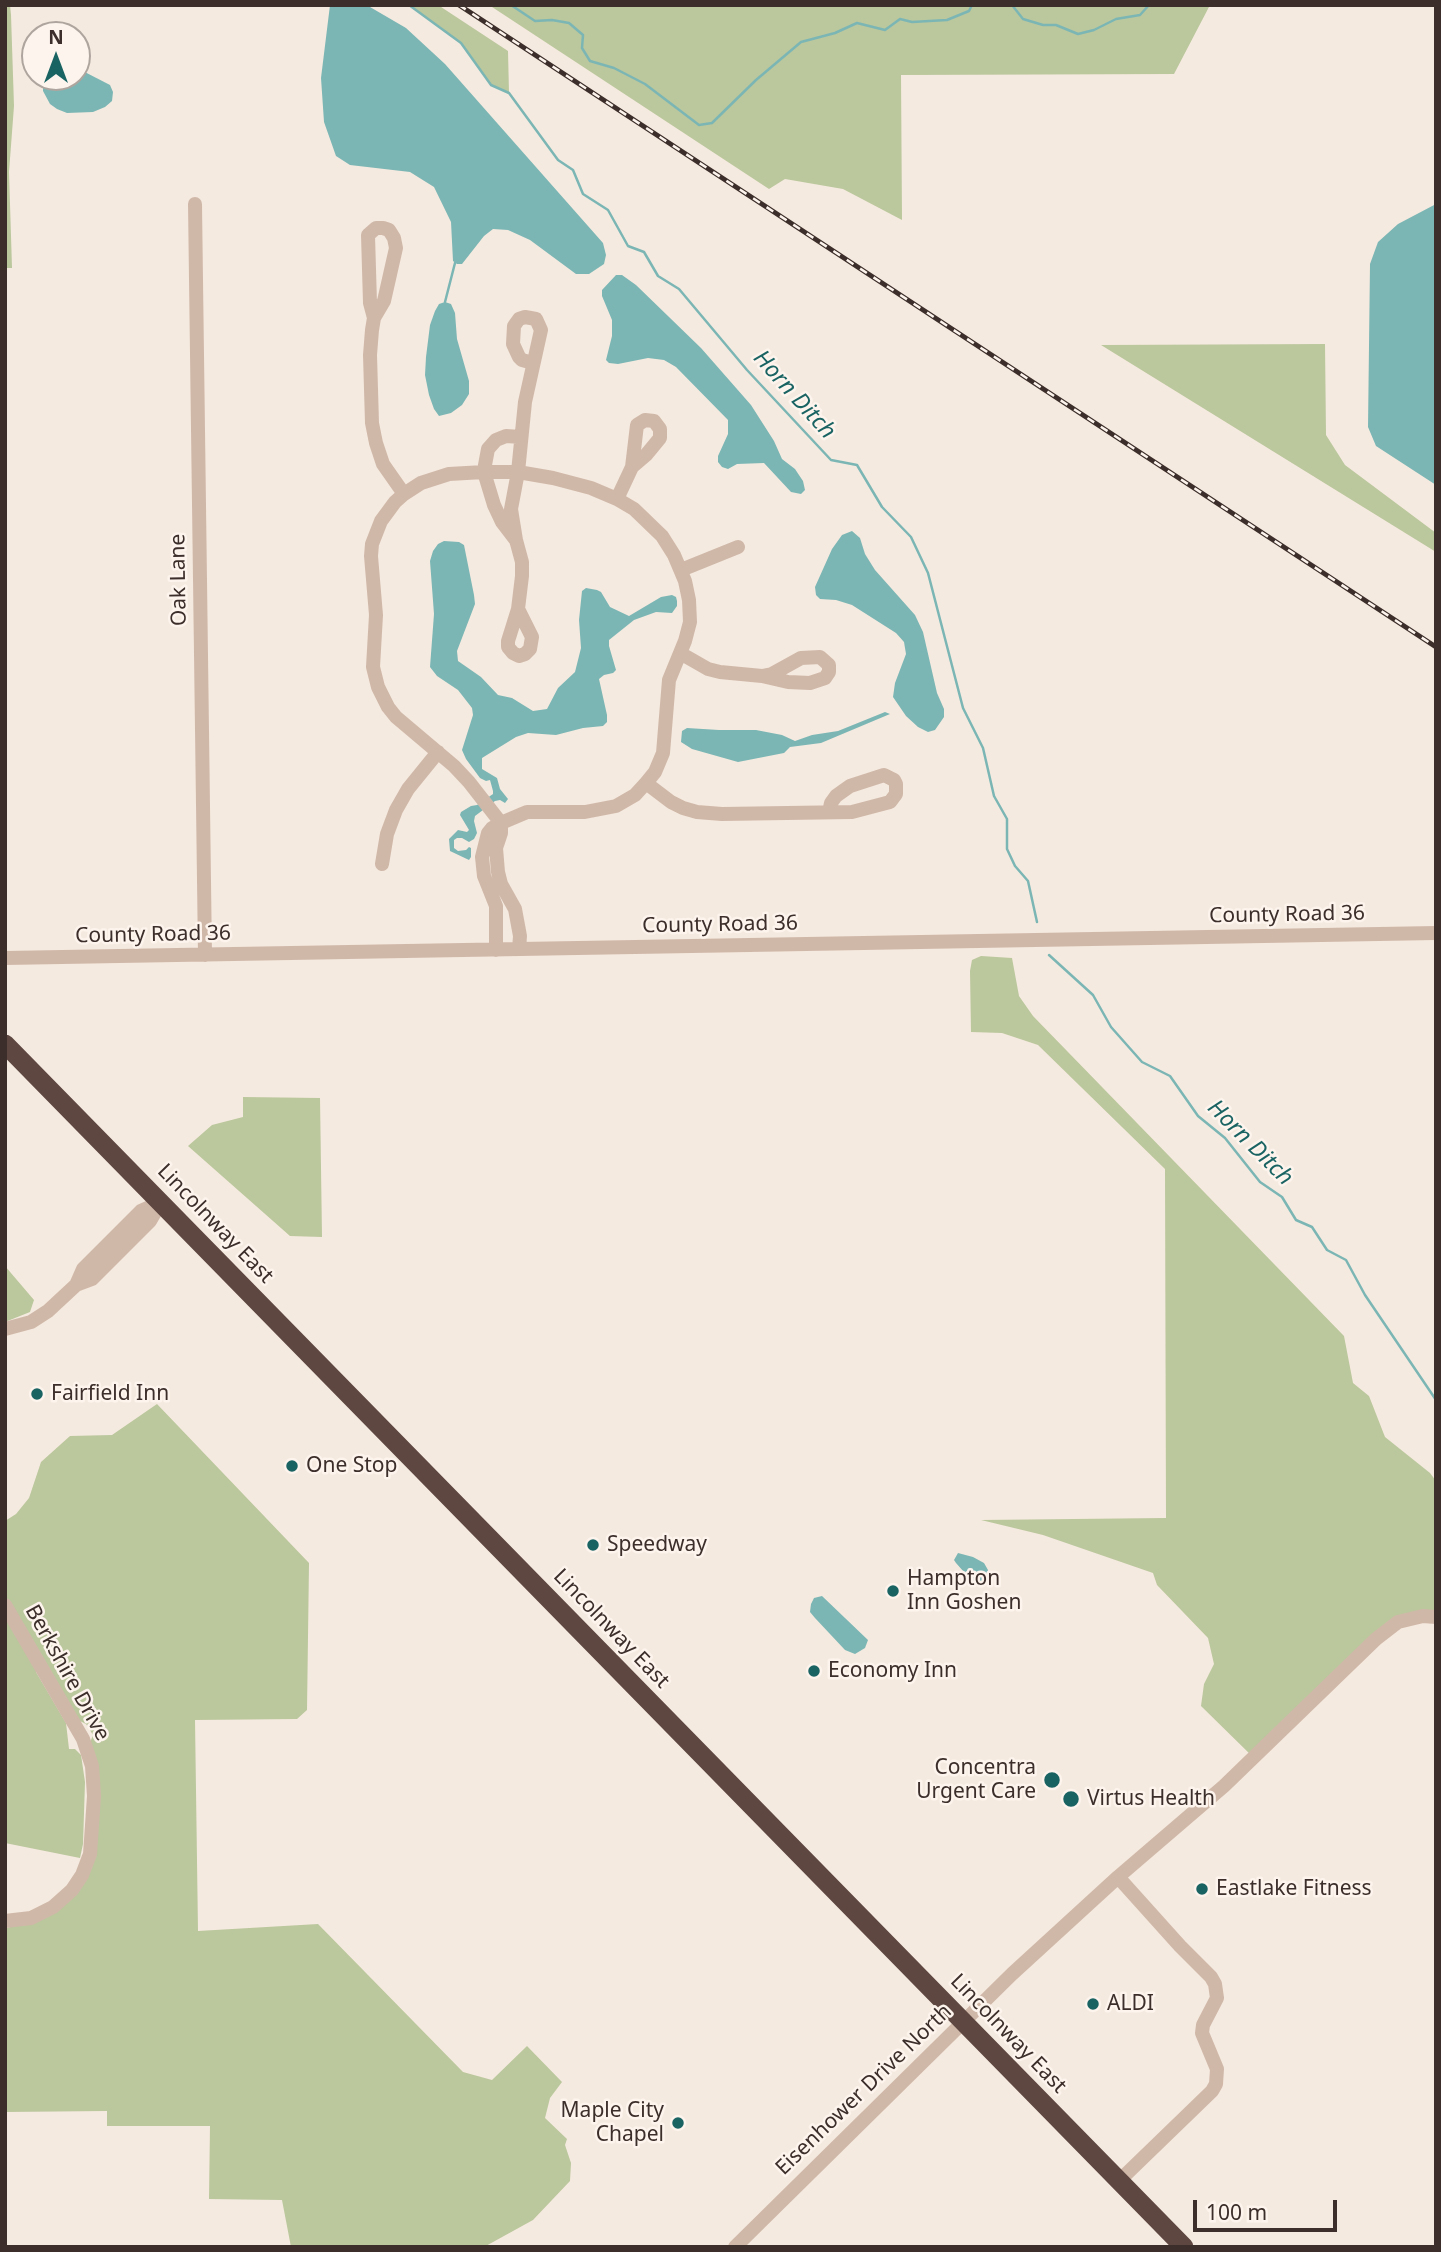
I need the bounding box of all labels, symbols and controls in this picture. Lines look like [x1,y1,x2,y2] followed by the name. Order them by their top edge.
[21,21,91,91] north arrow
[48,24,64,50] text: N
[747,345,841,445] water label: Horn Ditch
[166,534,192,626] street label: Oak Lane
[1209,901,1365,929] street label: County Road 36
[642,911,798,939] street label: County Road 36
[75,921,231,949] street label: County Road 36
[1201,1094,1299,1192] water label: Horn Ditch
[152,1159,278,1289] street label: Lincolnway East
[51,1381,169,1407] place label: Fairfield Inn
[29,1386,45,1402] marker: Fairfield Inn
[306,1453,397,1479] place label: One Stop
[284,1458,300,1474] marker: One Stop
[607,1532,707,1558] place label: Speedway
[585,1537,601,1553] marker: Speedway
[548,1564,674,1694] street label: Lincolnway East
[907,1566,1021,1616] place label: Hampton Inn Goshen
[885,1583,901,1599] marker: Hampton Inn Goshen
[19,1601,115,1745] street label: Berkshire Drive
[828,1658,957,1684] place label: Economy Inn
[806,1663,822,1679] marker: Economy Inn
[916,1755,1036,1805] place label: Concentra Urgent Care
[1042,1770,1062,1790] marker: Concentra Urgent Care
[1087,1786,1215,1812] place label: Virtus Health
[1061,1789,1081,1809] marker: Virtus Health
[1216,1876,1372,1902] place label: Eastlake Fitness
[1194,1881,1210,1897] marker: Eastlake Fitness
[945,1969,1071,2099] street label: Lincolnway East
[1107,1991,1154,2017] place label: ALDI
[1085,1996,1101,2012] marker: ALDI
[771,1999,957,2181] street label: Eisenhower Drive North
[561,2098,664,2148] place label: Maple City Chapel
[670,2115,686,2131] marker: Maple City Chapel
[1196,2186,1340,2230] scale bar
[1206,2198,1267,2226] text: 100 m

